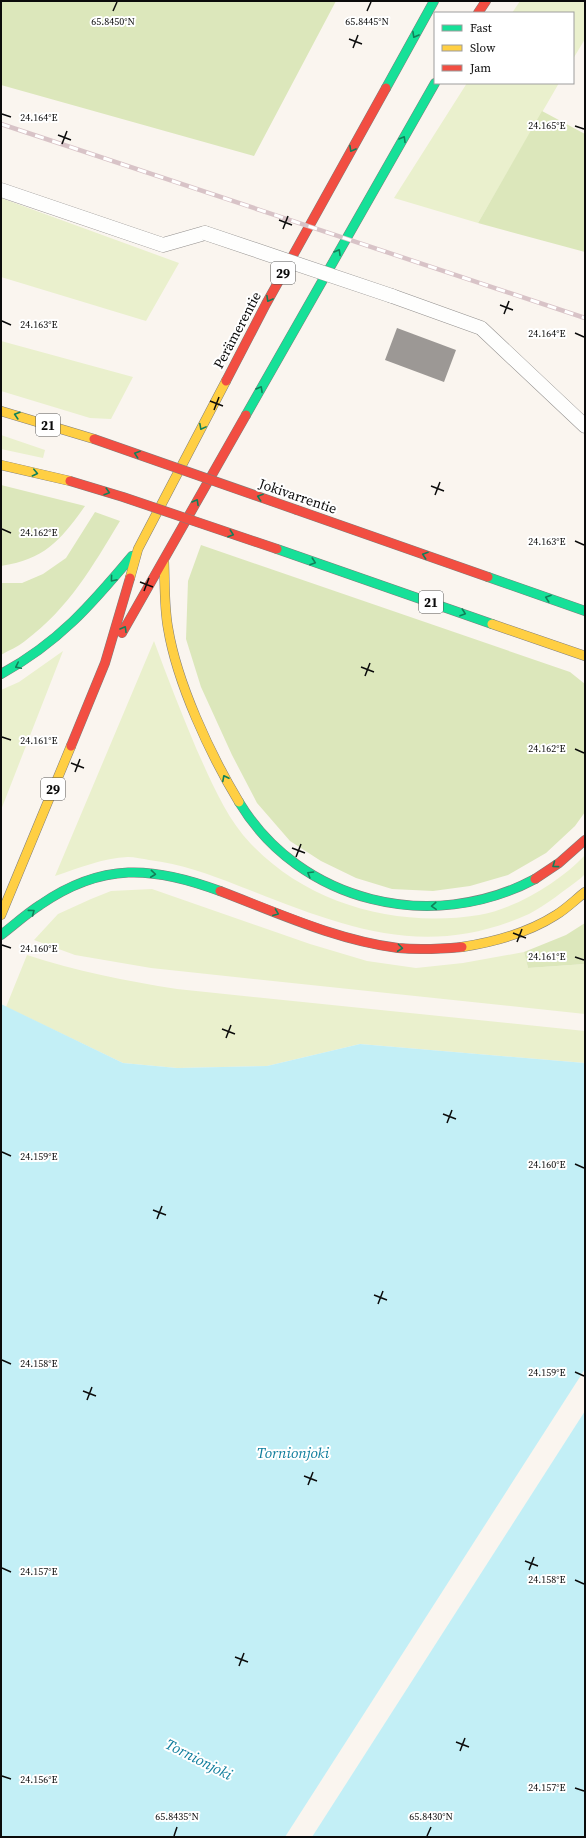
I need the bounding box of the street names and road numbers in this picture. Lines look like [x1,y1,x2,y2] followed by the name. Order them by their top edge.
[271,262,295,284] road number: 29
[208,288,266,372] street label: Perämerentie
[36,414,60,436] road number: 21
[255,473,340,519] street label: Jokivarrentie
[419,591,443,613] road number: 21
[41,778,65,800] road number: 29

